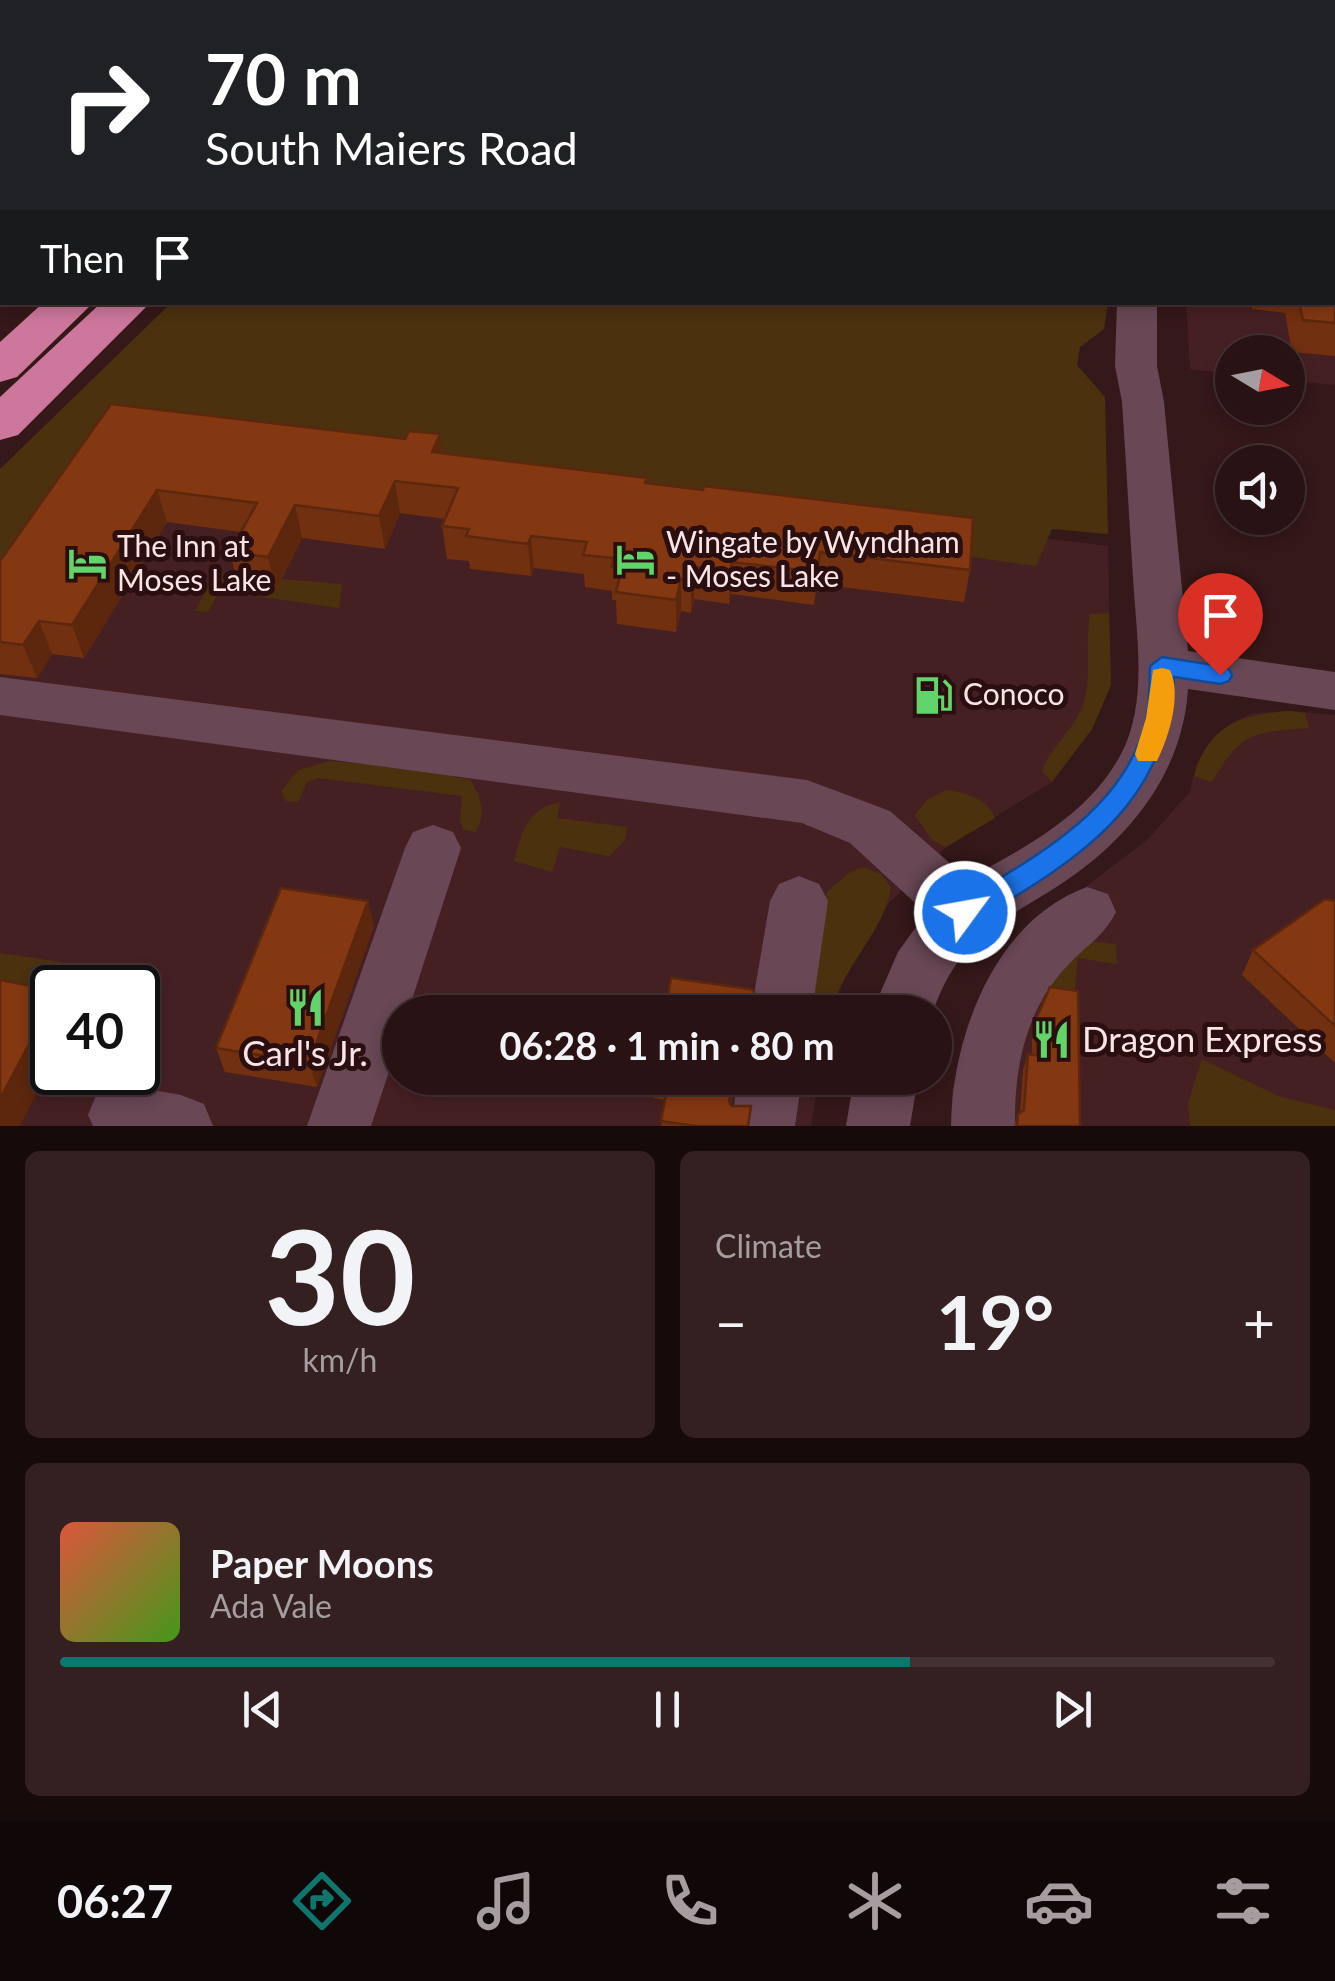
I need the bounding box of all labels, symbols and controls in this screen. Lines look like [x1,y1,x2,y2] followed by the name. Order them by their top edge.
[205,36,362,120] text: 70 m
[40,40,170,170] icon: right
[205,121,578,175] text: South Maiers Road
[145,230,200,285] icon: arrive
[40,235,125,281] text: Then
[1215,335,1305,425] north arrow
[1215,335,1305,535] map controls
[1215,445,1305,535] button: sound
[666,523,960,593] place label: Wingate by Wyndham - Moses Lake
[117,527,271,597] place label: The Inn at Moses Lake
[615,539,657,581] hotel icon: Wingate by Wyndham - Moses Lake
[66,543,108,585] hotel icon: The Inn at Moses Lake
[1178,573,1263,676] pin
[1193,588,1248,643] icon: arrive
[912,674,954,716] fuel station icon: Conoco
[963,675,1065,711] place label: Conoco
[913,860,1017,964] position arrow
[30,965,160,1095] speed limit sign: 40
[284,986,326,1028] restaurant icon: Carl's Jr.
[1082,1017,1322,1059] place label: Dragon Express
[1031,1019,1073,1061] restaurant icon: Dragon Express
[499,1022,835,1068] text: 06:28 · 1 min · 80 m
[242,1031,368,1073] place label: Carl's Jr.
[265,1197,415,1353] text: 30
[715,1226,822,1265] text: Climate
[936,1276,1054,1366] text: 19°
[715,1289,747,1355] text: −
[1243,1289,1275,1355] text: +
[303,1340,377,1379] text: km/h
[210,1540,434,1586] text: Paper Moons
[210,1586,332,1625] text: Ada Vale
[235,1682,290,1737] icon: previous
[640,1682,695,1737] icon: pause
[1045,1682,1100,1737] icon: next
[287,1866,357,1936] icon: directions
[471,1866,541,1936] icon: music
[655,1866,725,1936] icon: phone
[840,1866,910,1936] icon: climate
[1024,1866,1094,1936] icon: car
[1208,1866,1278,1936] icon: filters
[57,1874,173,1928] text: 06:27

